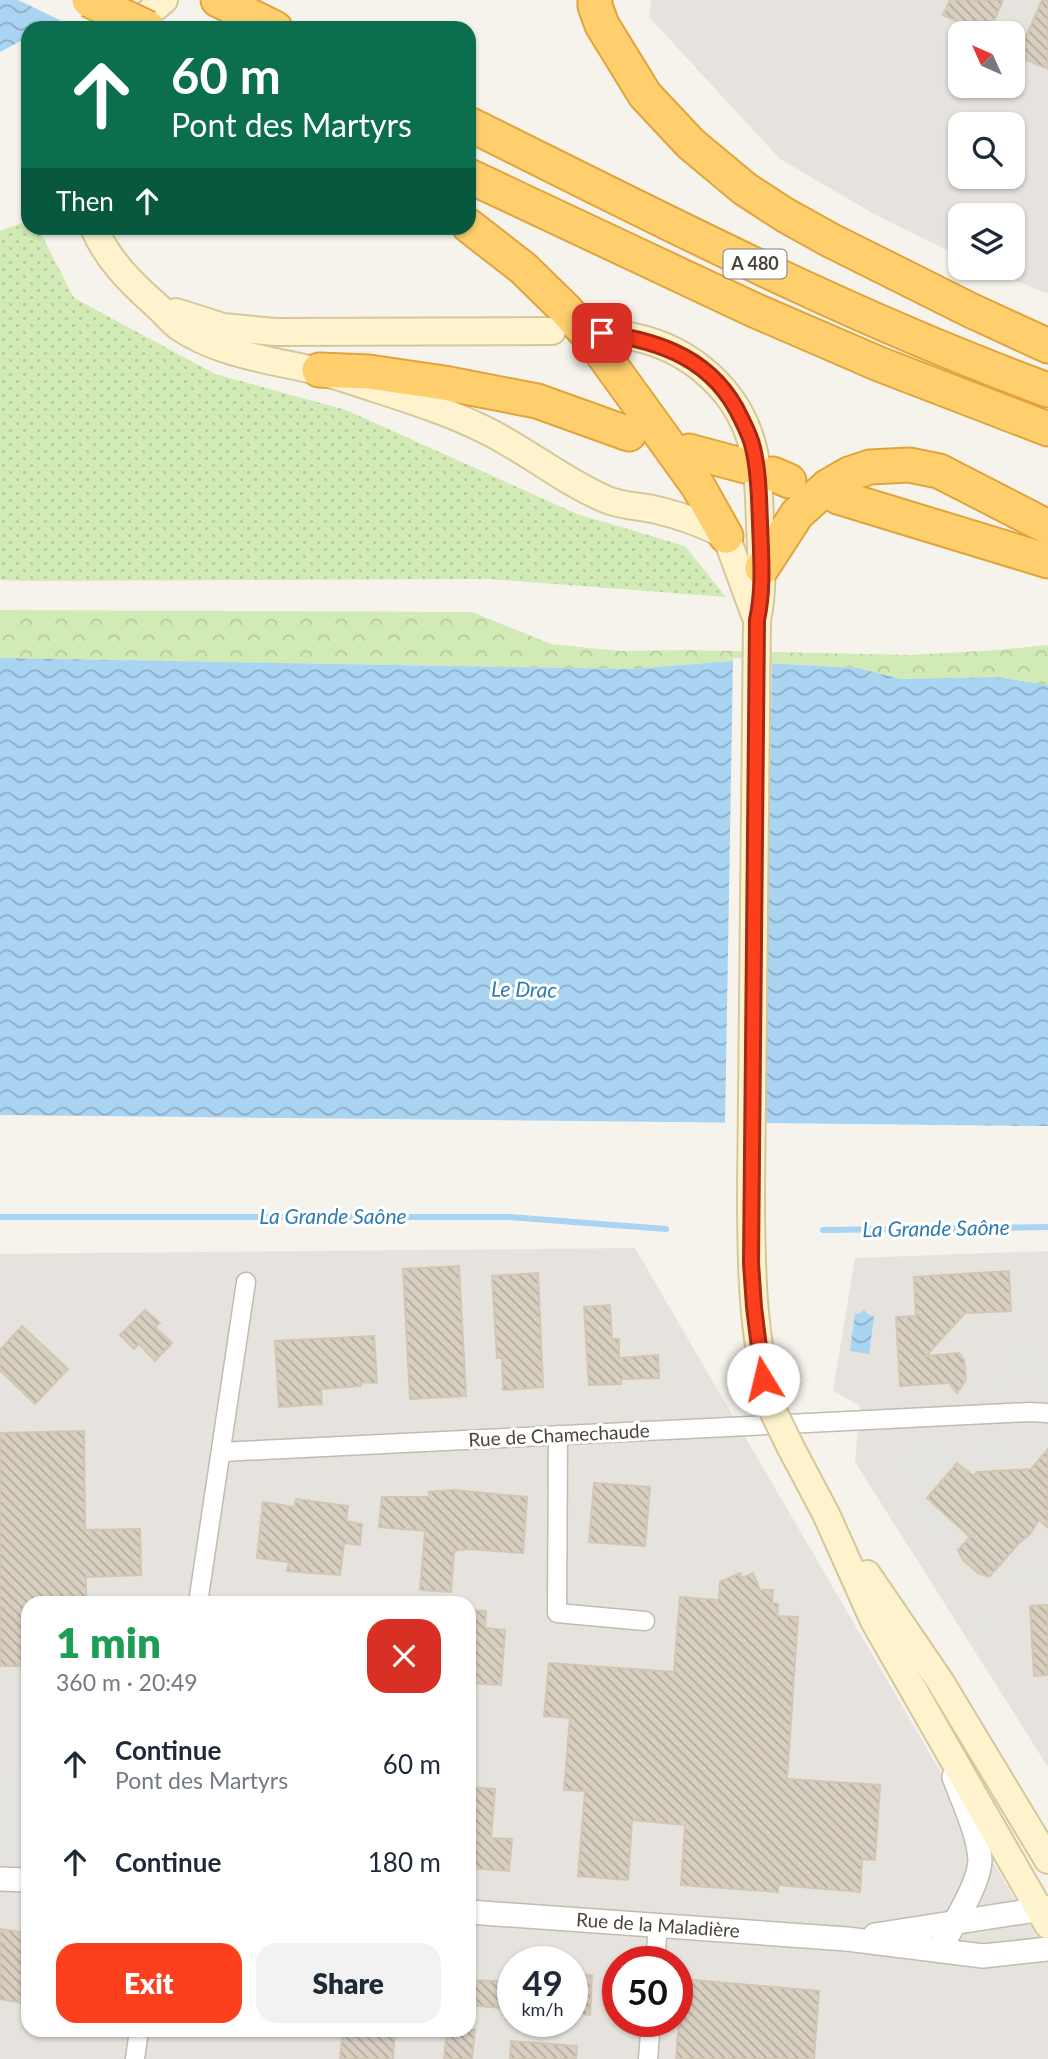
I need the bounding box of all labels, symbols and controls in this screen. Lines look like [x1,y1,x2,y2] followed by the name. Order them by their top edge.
[948,21,1026,98] north arrow
[948,21,1025,280] map controls
[171,46,281,104] text: 60 m
[56,49,147,140] icon: ahead
[171,105,412,144] text: Pont des Martyrs
[948,112,1025,189] button: search
[128,182,166,220] icon: ahead
[56,185,114,217] text: Then
[948,203,1025,280] button: layers
[724,250,786,278] road number: A 480
[572,303,632,363] pin
[583,314,621,352] icon: arrive
[491,975,558,1002] water label: Le Drac
[259,1203,407,1228] water label: La Grande Saône
[862,1214,1010,1241] water label: La Grande Saône
[726,1342,800,1416] position arrow
[468,1418,650,1451] street label: Rue de Chamechaude
[56,1617,161,1667] text: 1 min
[367,1619,441,1693] button: close
[56,1668,198,1696] text: 360 m · 20:49
[115,1734,221,1766] text: Continue
[56,1745,94,1783] icon: ahead
[383,1748,441,1780] text: 60 m
[115,1766,288,1794] text: Pont des Martyrs
[56,1843,94,1881] icon: ahead
[115,1846,221,1878] text: Continue
[368,1846,441,1878] text: 180 m
[576,1907,741,1942] street label: Rue de la Maladière
[56,1943,242,2023] button: Exit
[256,1943,441,2023] button: Share
[602,1946,693,2037] speed limit sign: 50
[522,1961,563,2003] text: 49
[521,1998,564,2020] text: km/h

